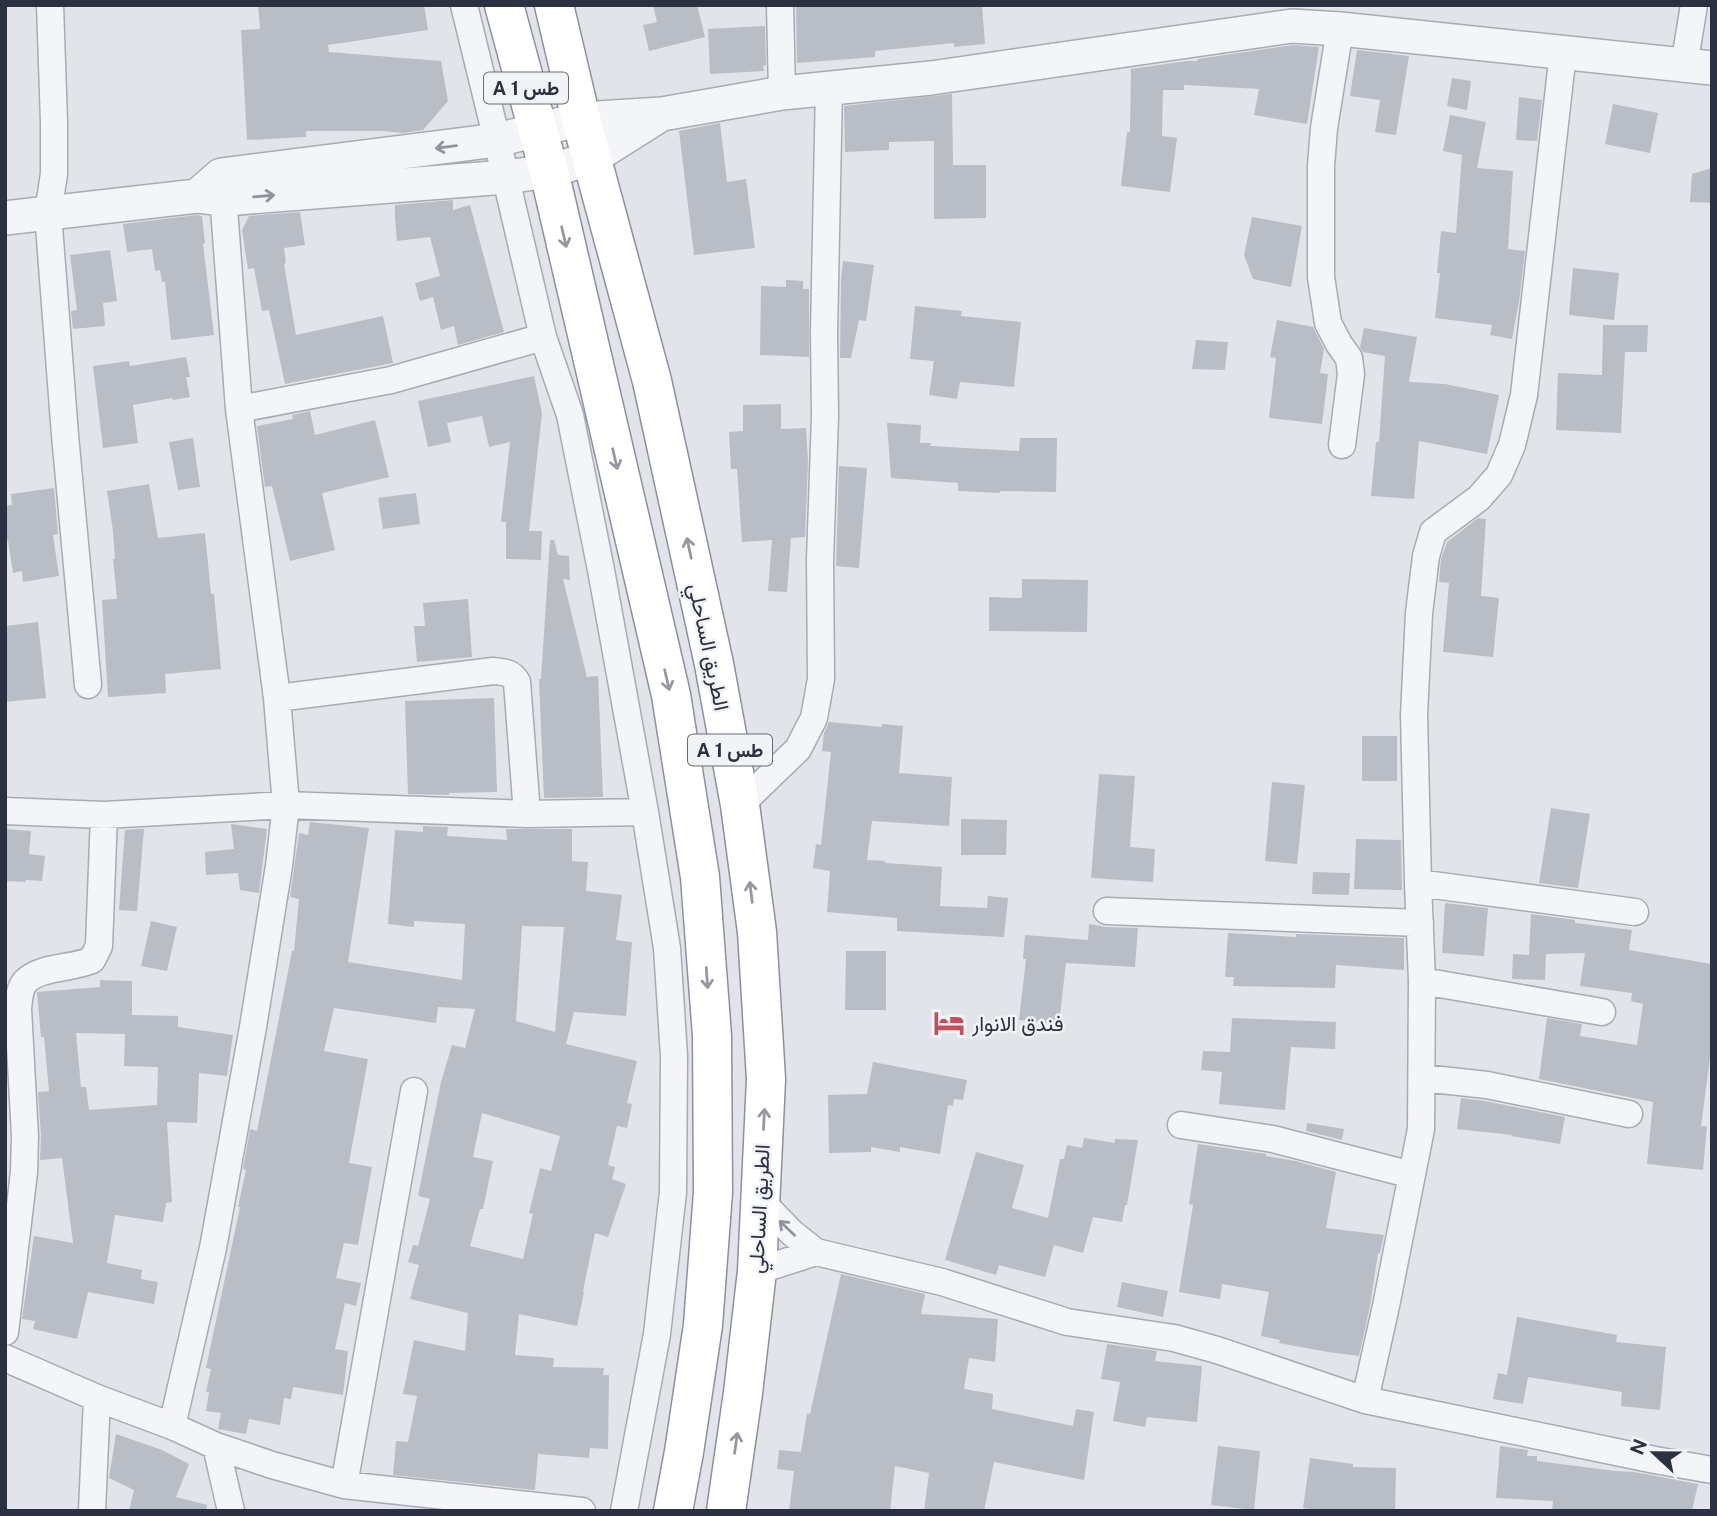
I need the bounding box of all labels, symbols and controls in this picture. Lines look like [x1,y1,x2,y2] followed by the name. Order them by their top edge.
[484,72,568,104] road number: A 1 طس
[435,140,458,153] one-way arrow
[253,189,275,202] one-way arrow
[558,225,571,248] one-way arrow
[609,447,622,470] one-way arrow
[682,537,695,560] one-way arrow
[678,581,735,714] street label: الطريق الساحلي
[661,668,674,691] one-way arrow
[688,734,772,765] road number: A 1 طس
[745,882,758,904] one-way arrow
[701,967,714,990] one-way arrow
[932,1006,966,1040] hotel icon: فندق الانوار
[971,1011,1064,1037] place label: فندق الانوار
[757,1108,770,1131] one-way arrow
[743,1144,780,1275] street label: الطريق الساحلي
[779,1219,796,1236] one-way arrow
[1619,1418,1689,1488] north arrow
[729,1432,742,1455] one-way arrow
[1625,1436,1651,1458] text: N

